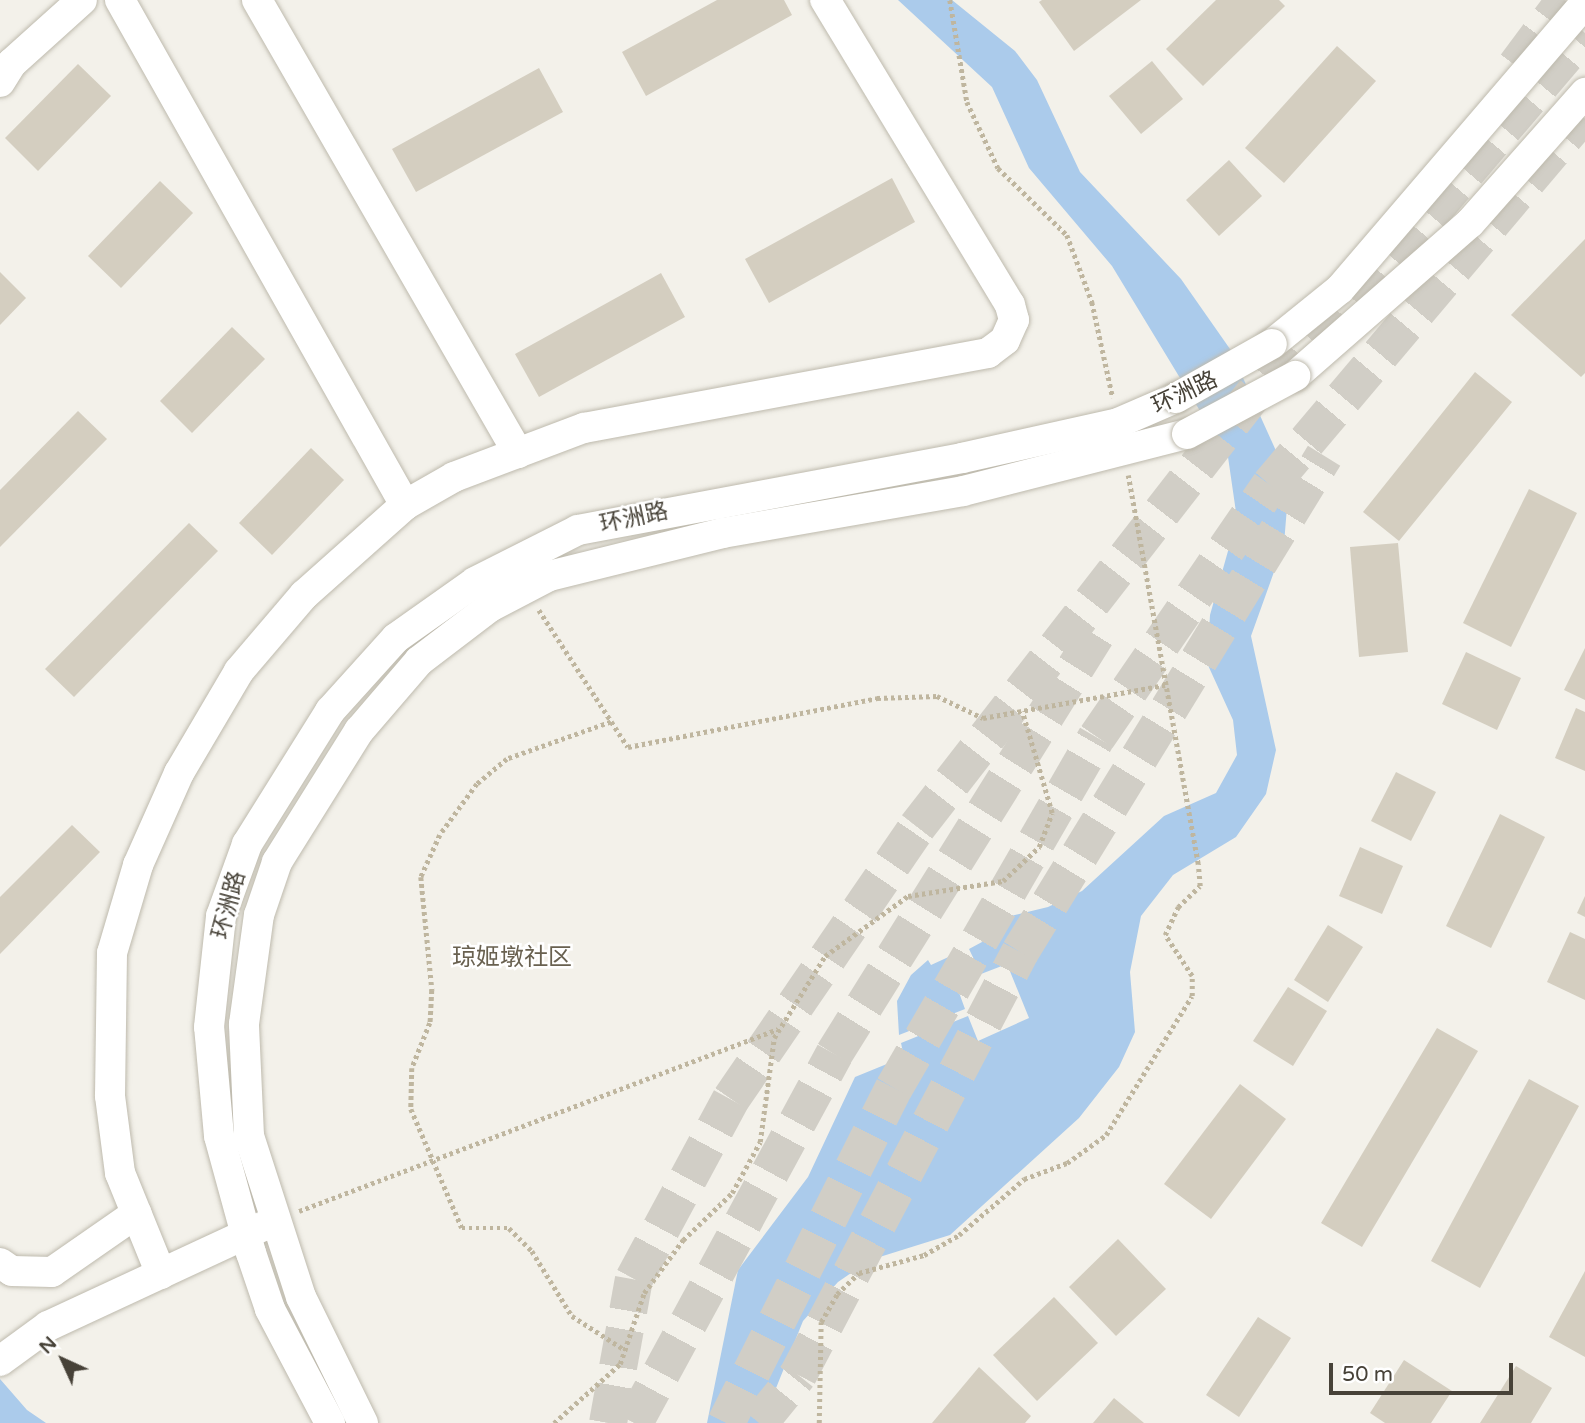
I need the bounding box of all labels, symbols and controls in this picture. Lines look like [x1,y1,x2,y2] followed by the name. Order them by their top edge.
[1148,366,1222,420] street label: 环洲路
[597,497,671,539] street label: 环洲路
[207,868,251,942] street label: 环洲路
[452,944,572,972] district label: 琼姬墩社区
[28,1325,98,1395] north arrow
[35,1332,61,1358] text: N
[1333,1350,1517,1394] scale bar
[1342,1362,1393,1387] text: 50 m

